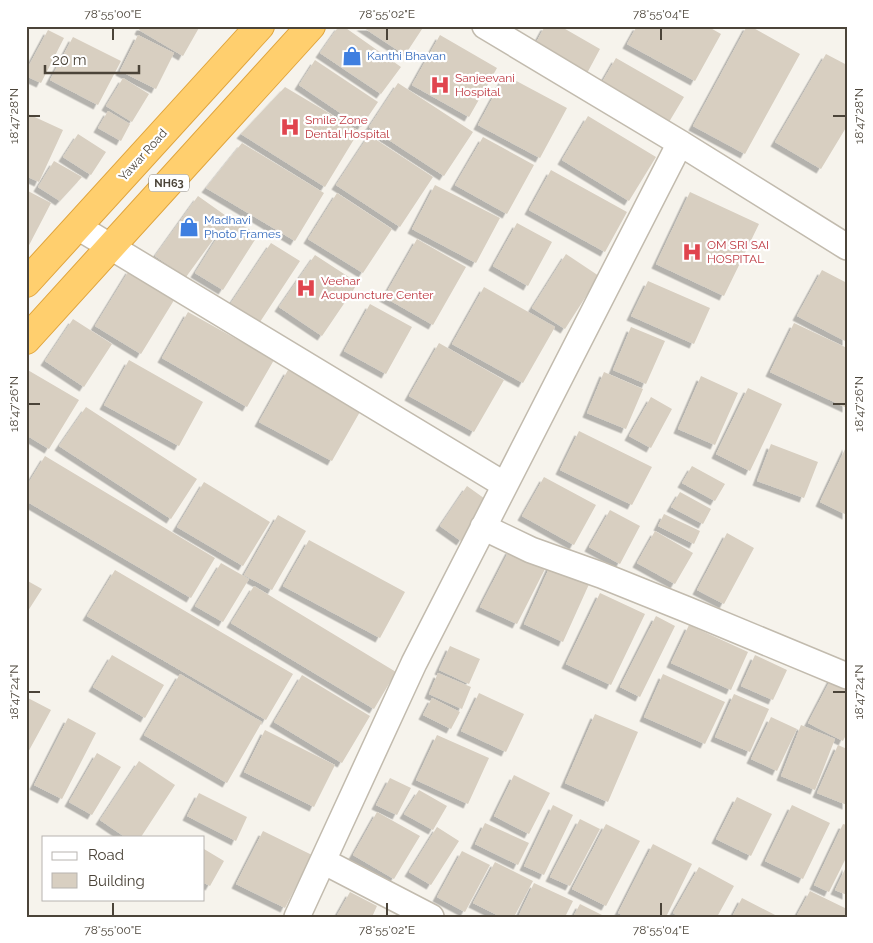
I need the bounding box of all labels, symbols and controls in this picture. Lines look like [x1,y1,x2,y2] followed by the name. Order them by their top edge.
[84,7,142,21] text: 78°55'00"E
[359,7,415,21] text: 78°55'02"E
[633,7,689,21] text: 78°55'04"E
[45,42,139,74] scale bar
[341,45,363,67] shop icon: Kanthi Bhavan
[367,49,446,63] place label: Kanthi Bhavan
[52,51,87,69] text: 20 m
[455,71,515,99] place label: Sanjeevani Hospital
[429,74,451,96] hospital icon: Sanjeevani Hospital
[7,88,21,144] text: 18°47'28"N
[852,88,866,144] text: 18°47'28"N
[305,113,390,141] place label: Smile Zone Dental Hospital
[279,116,301,138] hospital icon: Smile Zone Dental Hospital
[116,126,170,184] street label: Yawar Road
[149,174,189,192] road number: NH63
[204,213,281,241] place label: Madhavi Photo Frames
[178,216,200,238] shop icon: Madhavi Photo Frames
[707,238,769,266] place label: OM SRI SAI HOSPITAL
[681,241,703,263] hospital icon: OM SRI SAI HOSPITAL
[321,274,434,302] place label: Veehar Acupuncture Center
[295,277,317,299] hospital icon: Veehar Acupuncture Center
[7,376,21,432] text: 18°47'26"N
[852,376,866,432] text: 18°47'26"N
[7,664,21,720] text: 18°47'24"N
[852,664,866,720] text: 18°47'24"N
[42,836,205,900] legend
[88,846,124,864] text: Road
[88,872,145,890] text: Building
[84,923,142,937] text: 78°55'00"E
[359,923,415,937] text: 78°55'02"E
[633,923,689,937] text: 78°55'04"E

